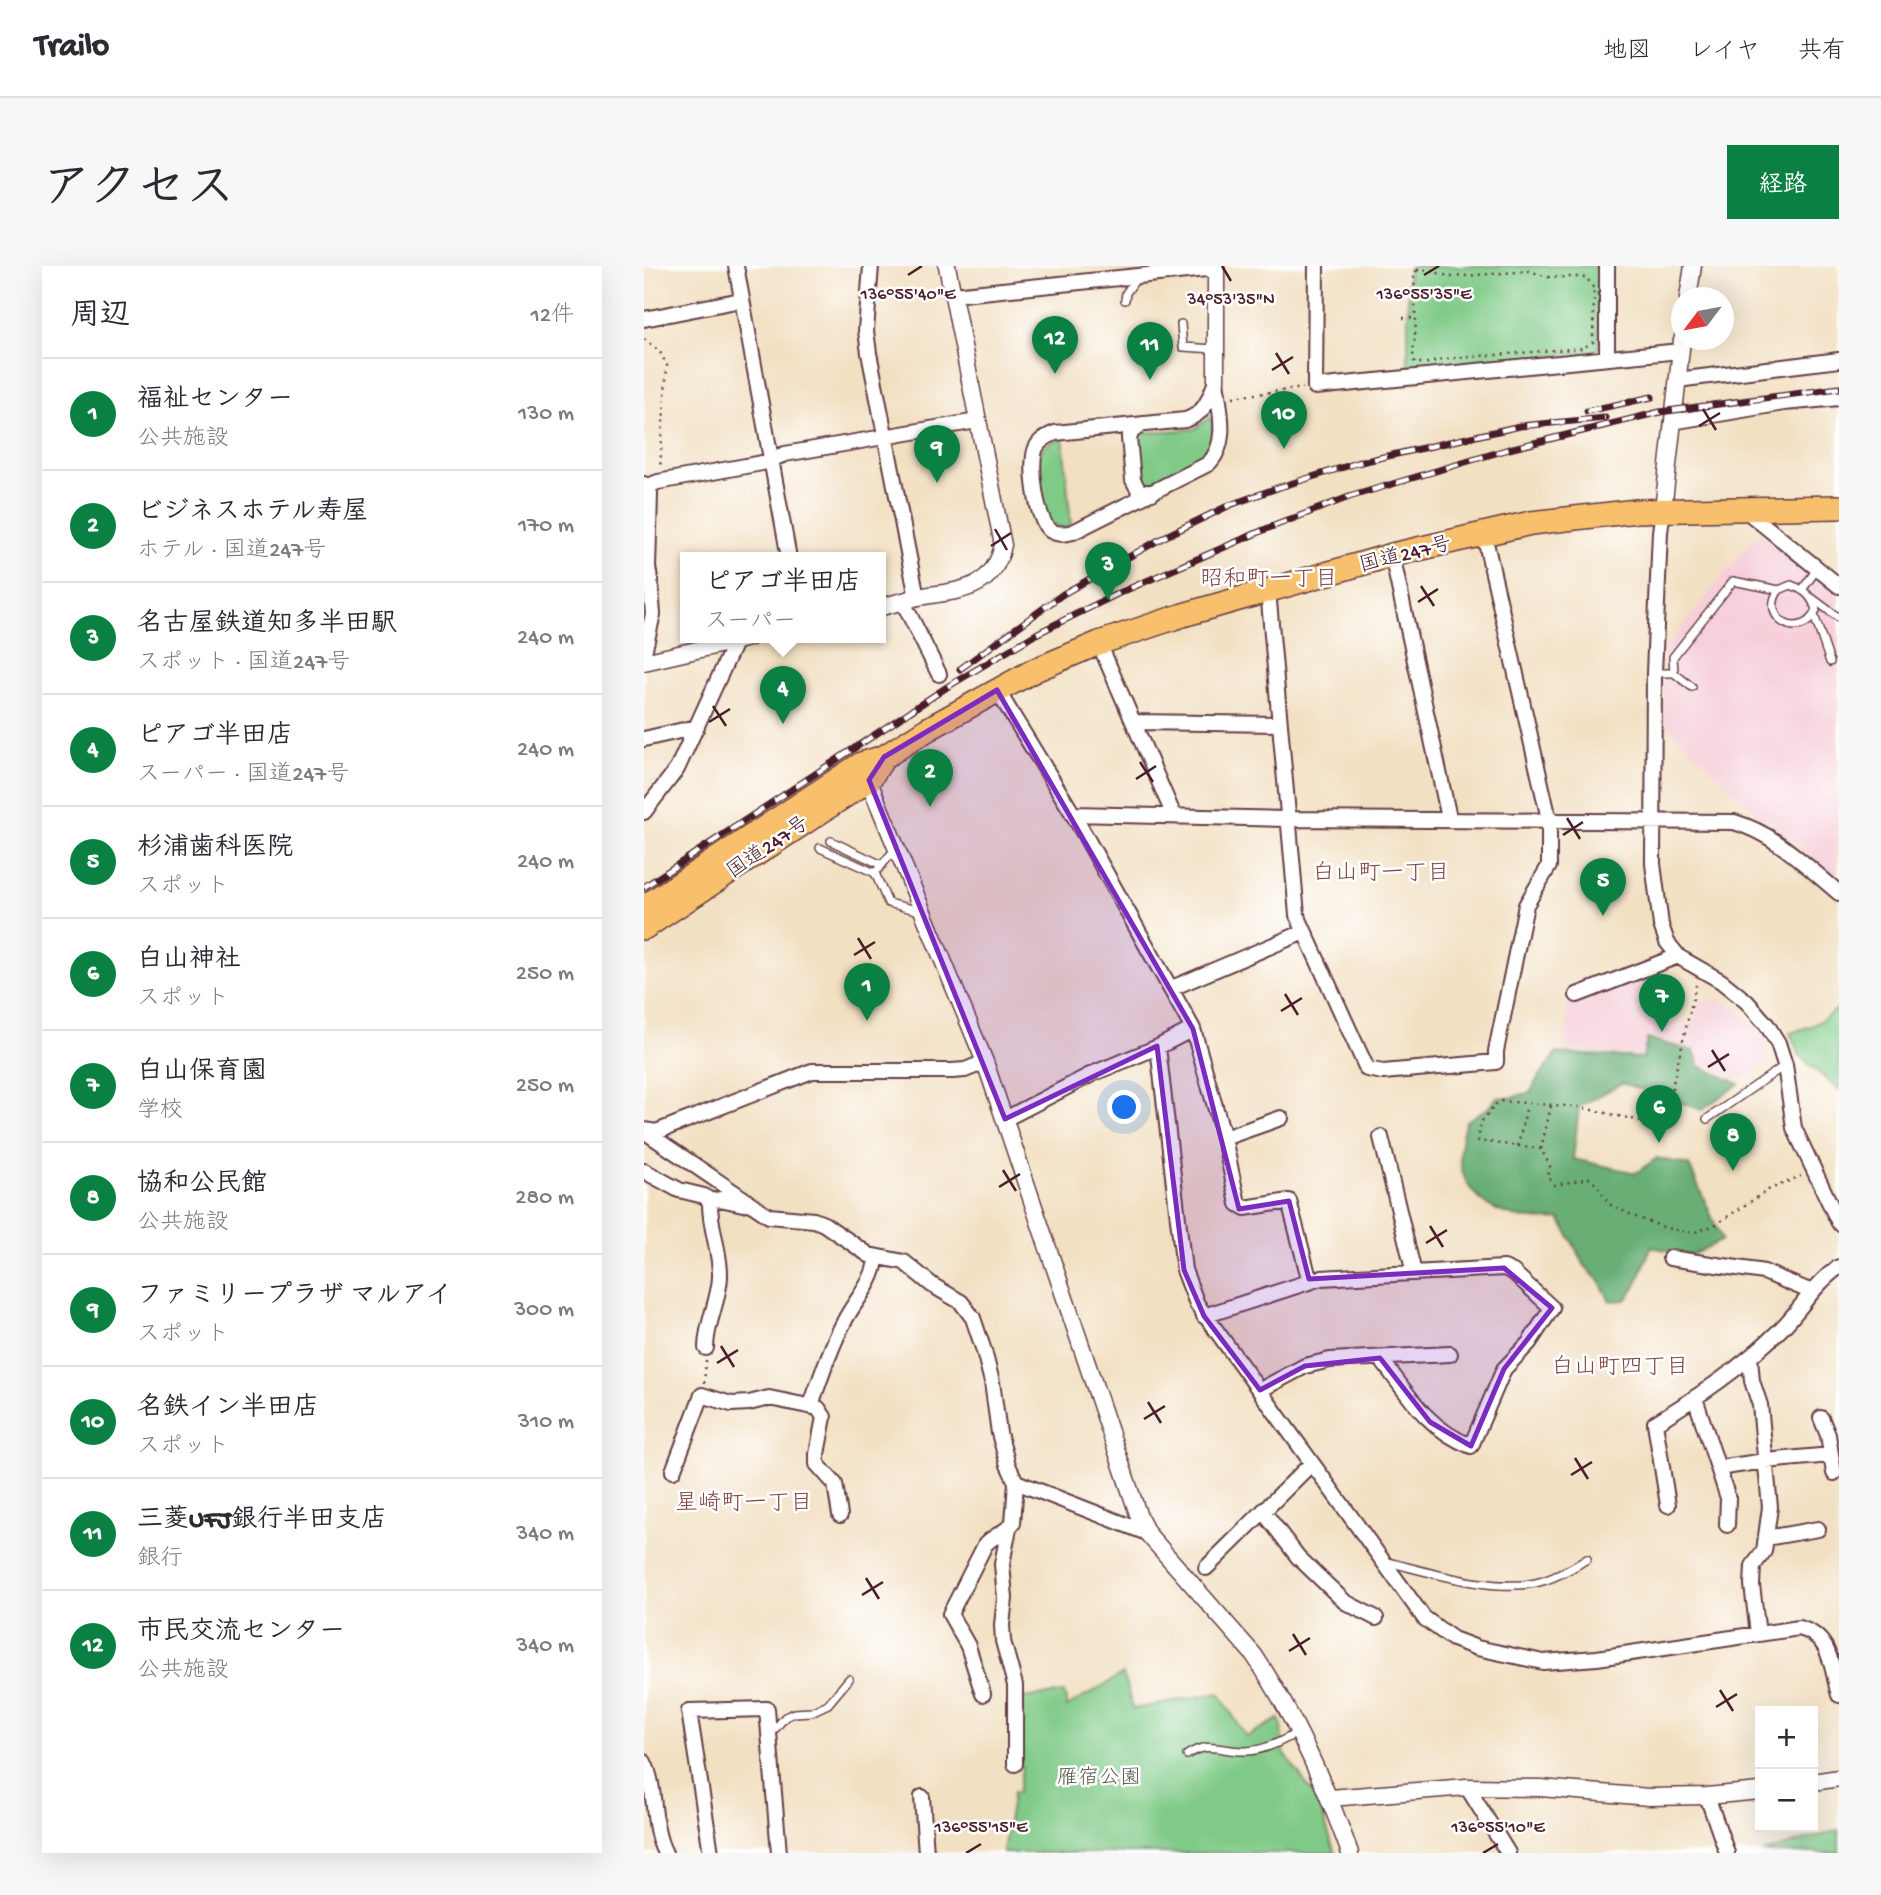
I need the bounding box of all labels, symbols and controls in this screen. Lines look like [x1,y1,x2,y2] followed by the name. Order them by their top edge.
[35,29,109,67] text: Trailo
[1603,38,1651,67] text: 地図
[1689,38,1760,67] text: レイヤ
[1798,38,1846,67] text: 共有
[1727,145,1839,219] button: 経路
[42,163,235,221] text: アクセス
[860,285,956,306] text: 136°55'40"E
[1376,285,1472,306] text: 136°55'35"E
[1671,287,1734,350] north arrow
[1186,290,1275,311] text: 34°53'35"N
[70,300,130,335] text: 周辺
[530,303,574,330] text: 12件
[1032,316,1078,374] pin: 12
[1127,322,1173,380] pin: 11
[137,386,293,417] text: 福祉センター
[1261,391,1307,449] pin: 10
[88,401,98,428] text: 1
[518,401,574,428] text: 130 m
[914,425,960,483] pin: 9
[137,426,229,453] text: 公共施設
[137,498,368,529] text: ビジネスホテル寿屋
[87,513,99,540] text: 2
[518,513,574,540] text: 170 m
[1357,532,1455,580] street label: 国道247号
[137,538,326,565] text: ホテル · 国道247号
[1085,542,1131,600] pin: 3
[680,552,886,643] popup
[1200,566,1338,594] district label: 昭和町一丁目
[705,569,861,600] text: ピアゴ半田店
[705,609,796,636] text: スーパー
[137,610,397,641] text: 名古屋鉄道知多半田駅
[87,625,99,652] text: 3
[517,625,574,652] text: 240 m
[137,650,350,677] text: スポット · 国道247号
[760,666,806,724] pin: 4
[137,722,293,753] text: ピアゴ半田店
[88,737,98,764] text: 4
[517,737,574,764] text: 240 m
[907,749,953,807] pin: 2
[137,762,349,789] text: スーパー · 国道247号
[722,811,815,886] street label: 国道247号
[137,834,293,865] text: 杉浦歯科医院
[87,849,99,876] text: 5
[517,849,574,876] text: 240 m
[1580,858,1626,916] pin: 5
[1312,860,1450,888] district label: 白山町一丁目
[137,874,229,901] text: スポット
[137,946,241,977] text: 白山神社
[87,961,99,988] text: 6
[516,961,574,988] text: 250 m
[844,963,890,1021] pin: 1
[1639,974,1685,1032] pin: 7
[137,986,229,1013] text: スポット
[137,1058,267,1089] text: 白山保育園
[87,1073,99,1100] text: 7
[516,1073,574,1100] text: 250 m
[1636,1085,1682,1143] pin: 6
[1107,1090,1141,1124] your location
[137,1098,183,1125] text: 学校
[1710,1113,1756,1171] pin: 8
[137,1170,267,1201] text: 協和公民館
[87,1185,99,1212] text: 8
[515,1185,574,1212] text: 280 m
[137,1210,229,1237] text: 公共施設
[137,1282,452,1313] text: ファミリープラザ マルアイ
[87,1297,99,1324] text: 9
[514,1297,574,1324] text: 300 m
[137,1322,229,1349] text: スポット
[1551,1354,1689,1382] district label: 白山町四丁目
[137,1394,319,1425] text: 名鉄イン半田店
[82,1409,104,1436] text: 10
[518,1409,574,1436] text: 310 m
[137,1434,229,1461] text: スポット
[675,1490,813,1518] district label: 星崎町一丁目
[137,1506,387,1537] text: 三菱UFJ銀行半田支店
[84,1521,102,1548] text: 11
[516,1521,574,1548] text: 340 m
[137,1546,183,1573] text: 銀行
[137,1618,345,1649] text: 市民交流センター
[83,1633,103,1660] text: 12
[516,1633,574,1660] text: 340 m
[137,1658,229,1685] text: 公共施設
[1755,1706,1818,1832] map controls
[1755,1706,1818,1769] button: +
[1057,1766,1141,1792] park label: 雁宿公園
[1755,1769,1818,1832] button: −
[934,1818,1028,1839] text: 136°55'15"E
[1450,1818,1546,1839] text: 136°55'10"E

